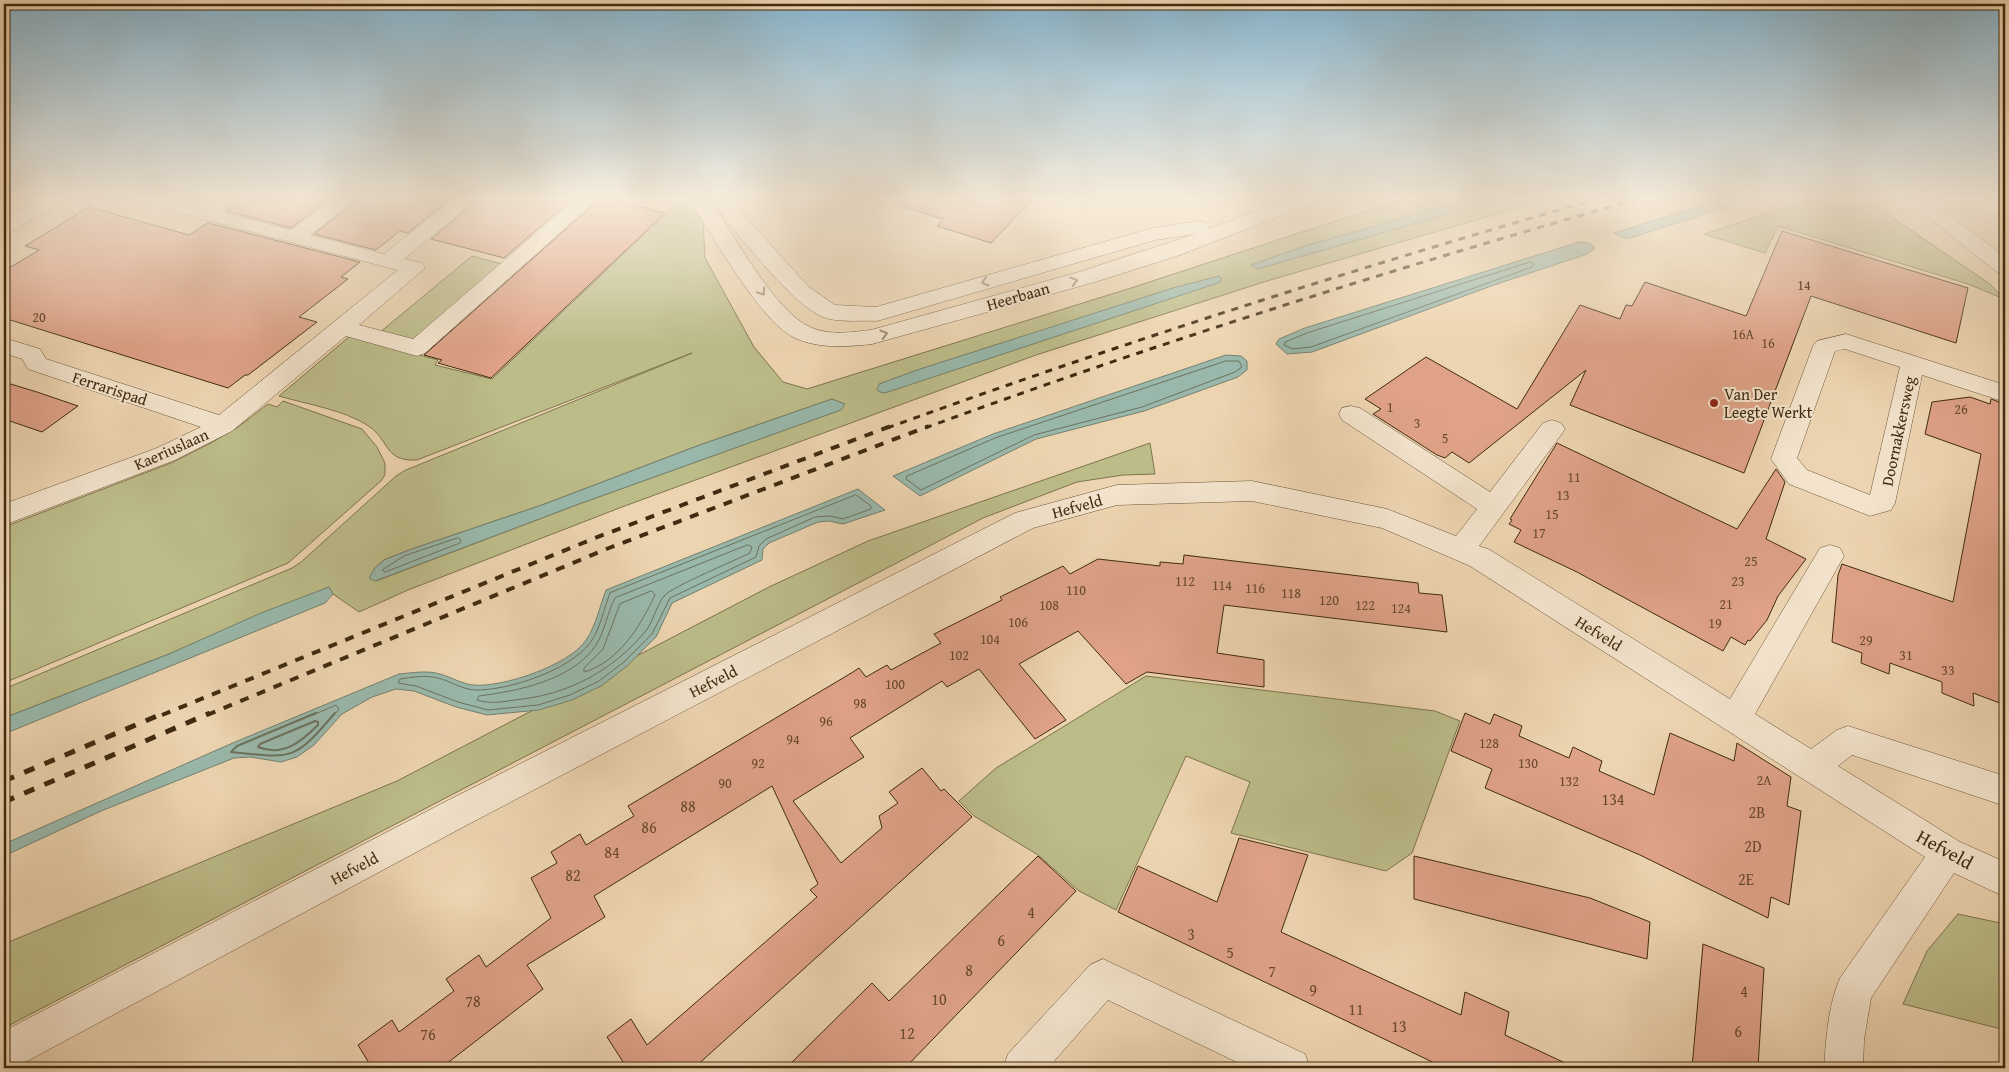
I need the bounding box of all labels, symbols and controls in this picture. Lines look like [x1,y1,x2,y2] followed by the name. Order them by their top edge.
[1797,275,1811,295] house number: 14
[981,276,989,286] one-way arrow
[984,276,1052,316] street label: Heerbaan
[1069,276,1078,287] one-way arrow
[756,286,765,295] one-way arrow
[32,307,46,327] house number: 20
[1732,324,1754,344] house number: 16A
[879,329,888,340] one-way arrow
[1761,333,1775,353] house number: 16
[69,365,151,412] street label: Ferrarispad
[1875,374,1921,488] street label: Doornakkersweg
[1724,382,1813,424] place label: Van Der Leegte Werkt
[1387,397,1393,417] house number: 1
[1708,397,1720,409] marker: Van Der Leegte Werkt
[1954,399,1968,419] house number: 26
[1414,413,1420,433] house number: 3
[130,422,212,476] street label: Kaeriuslaan
[1442,428,1448,448] house number: 5
[1567,467,1581,487] house number: 11
[1556,485,1570,505] house number: 13
[1049,488,1105,524] street label: Hefveld
[1545,504,1559,524] house number: 15
[1532,523,1546,543] house number: 17
[1744,551,1758,571] house number: 25
[1175,571,1195,591] house number: 112
[1731,571,1745,591] house number: 23
[1212,575,1232,595] house number: 114
[1245,578,1265,598] house number: 116
[1066,580,1086,600] house number: 110
[1281,583,1301,603] house number: 118
[1319,590,1339,610] house number: 120
[1719,594,1733,614] house number: 21
[1039,595,1059,615] house number: 108
[1355,595,1375,615] house number: 122
[1391,598,1411,618] house number: 124
[1571,609,1628,657] street label: Hefveld
[1008,612,1028,632] house number: 106
[1708,613,1722,633] house number: 19
[980,629,1000,649] house number: 104
[1859,630,1873,650] house number: 29
[949,645,969,665] house number: 102
[1899,645,1913,665] house number: 31
[685,658,742,703] street label: Hefveld
[1941,660,1955,680] house number: 33
[885,674,905,694] house number: 100
[853,693,867,713] house number: 98
[819,711,833,731] house number: 96
[786,729,800,749] house number: 94
[1479,733,1499,753] house number: 128
[751,753,765,773] house number: 92
[1518,753,1538,773] house number: 130
[1756,770,1772,790] house number: 2A
[1559,771,1579,791] house number: 132
[718,773,732,793] house number: 90
[1601,787,1625,811] house number: 134
[680,794,696,818] house number: 88
[1749,800,1765,824] house number: 2B
[641,815,657,839] house number: 86
[1912,822,1979,876] street label: Hefveld
[1744,834,1762,858] house number: 2D
[604,840,620,864] house number: 84
[326,845,383,891] street label: Hefveld
[565,863,581,887] house number: 82
[1738,867,1754,891] house number: 2E
[1027,900,1035,924] house number: 4
[1187,922,1195,946] house number: 3
[997,928,1005,952] house number: 6
[1226,940,1234,964] house number: 5
[965,958,973,982] house number: 8
[1268,959,1276,983] house number: 7
[1309,978,1317,1002] house number: 9
[1740,979,1748,1003] house number: 4
[931,987,947,1011] house number: 10
[465,989,481,1013] house number: 78
[1348,997,1364,1021] house number: 11
[1391,1014,1407,1038] house number: 13
[1734,1019,1742,1043] house number: 6
[899,1021,915,1045] house number: 12
[420,1022,436,1046] house number: 76

